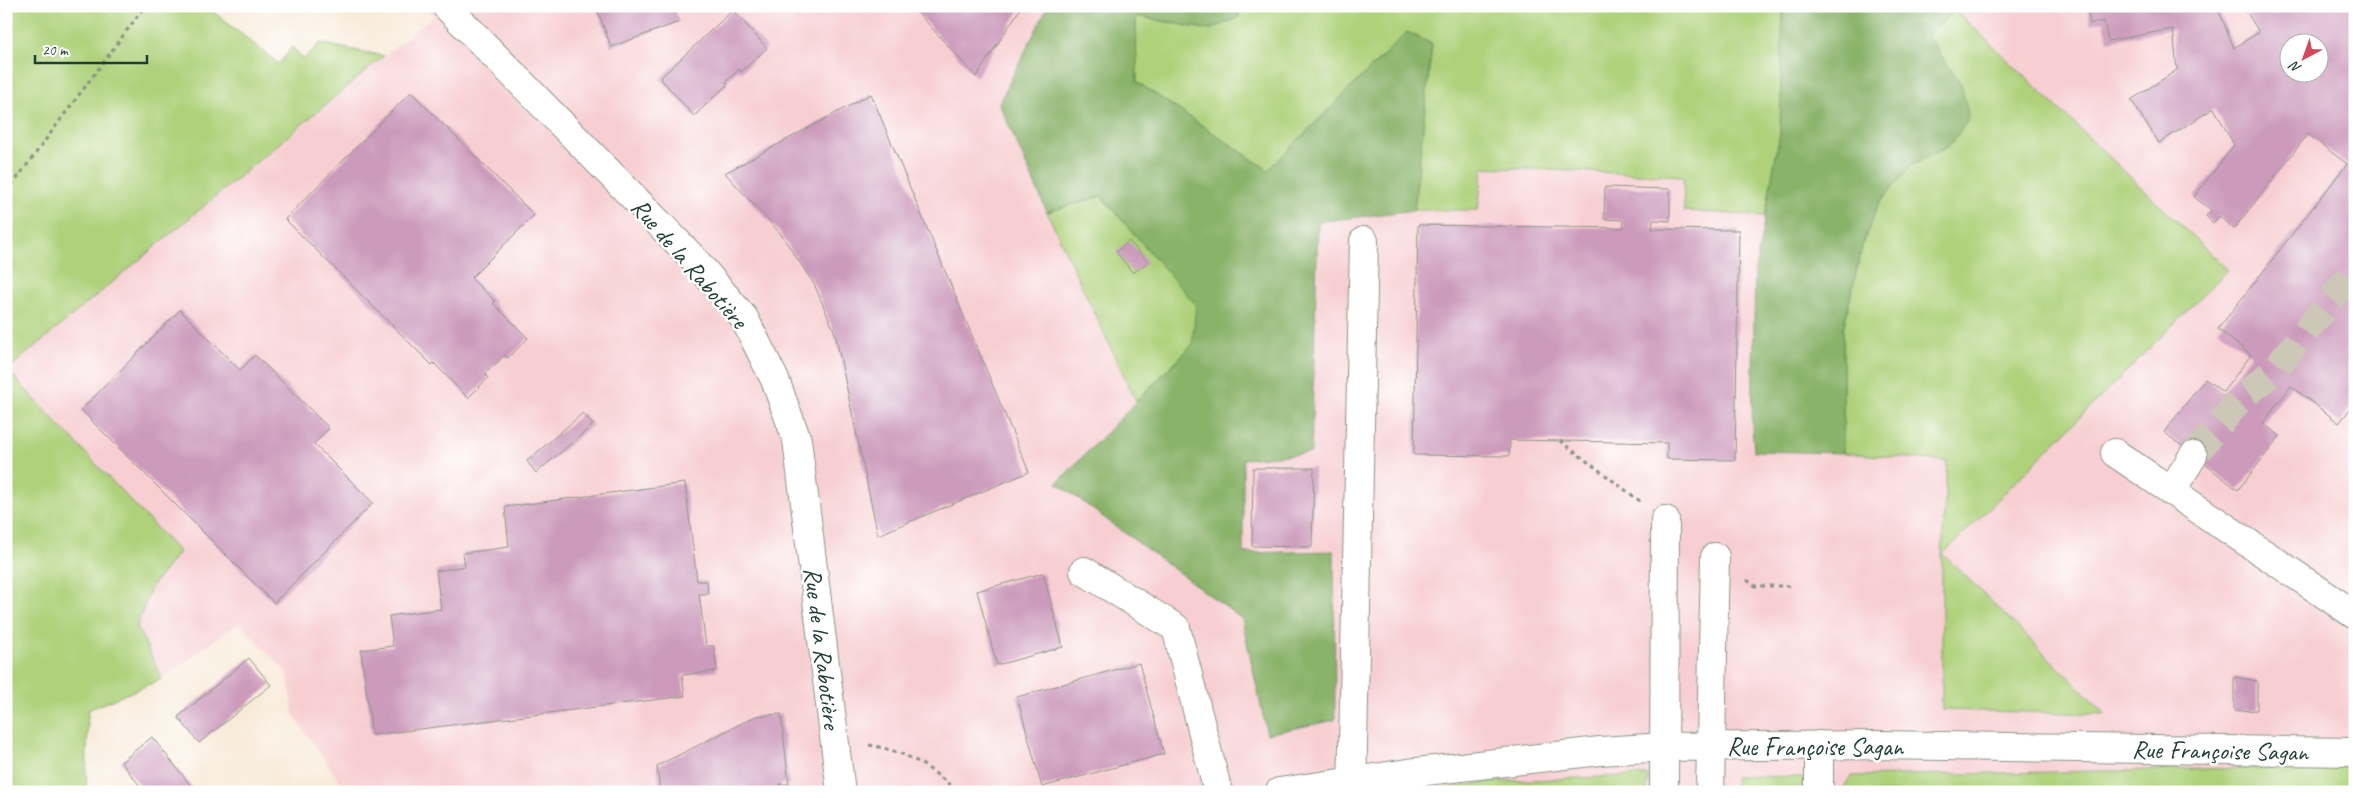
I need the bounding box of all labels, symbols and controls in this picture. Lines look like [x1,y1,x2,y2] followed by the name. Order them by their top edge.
[35,32,148,64] scale bar
[2278,32,2328,82] north arrow
[42,41,69,60] text: 20 m
[2285,57,2305,77] text: N
[624,192,756,337] street label: Rue de la Rabotière
[796,566,848,733] street label: Rue de la Rabotière
[1727,731,1905,763] street label: Rue Françoise Sagan
[2132,733,2310,769] street label: Rue Françoise Sagan

